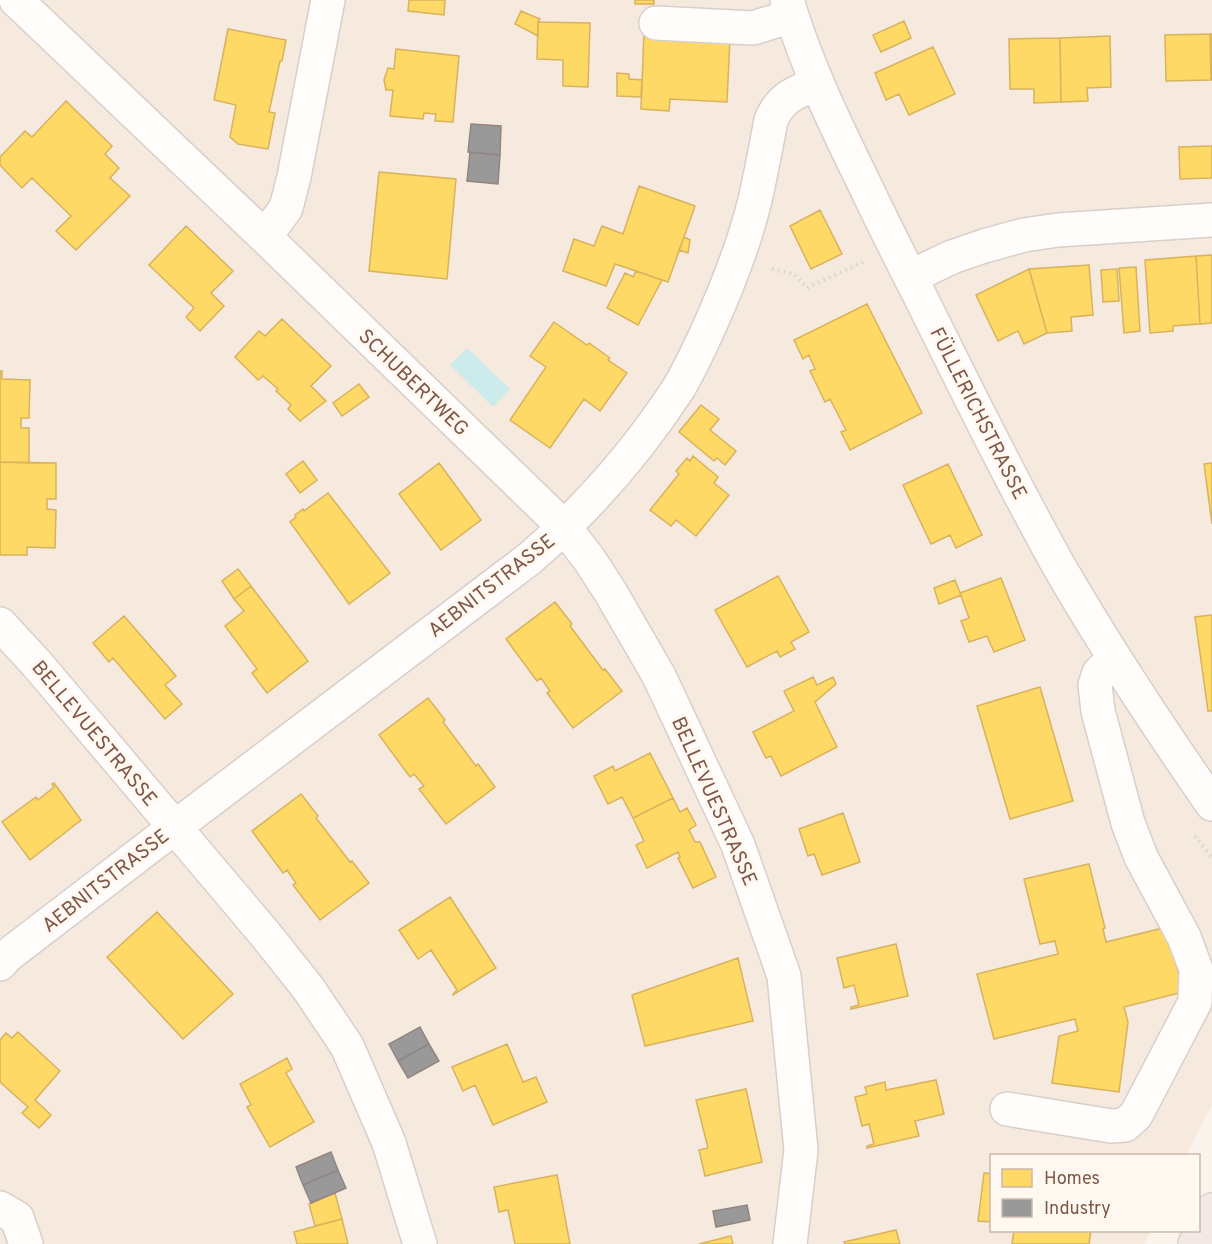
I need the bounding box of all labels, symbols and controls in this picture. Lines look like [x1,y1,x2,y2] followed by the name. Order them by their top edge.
[922,323,1033,504] street label: FÜLLERICHSTRASSE
[352,324,473,443] street label: SCHUBERTWEG
[423,529,561,644] street label: AEBNITSTRASSE
[25,656,162,813] street label: BELLEVUESTRASSE
[664,713,762,891] street label: BELLEVUESTRASSE
[37,824,175,939] street label: AEBNITSTRASSE
[990,1154,1200,1232] legend
[1044,1168,1100,1191] text: Homes
[1044,1198,1111,1221] text: Industry

